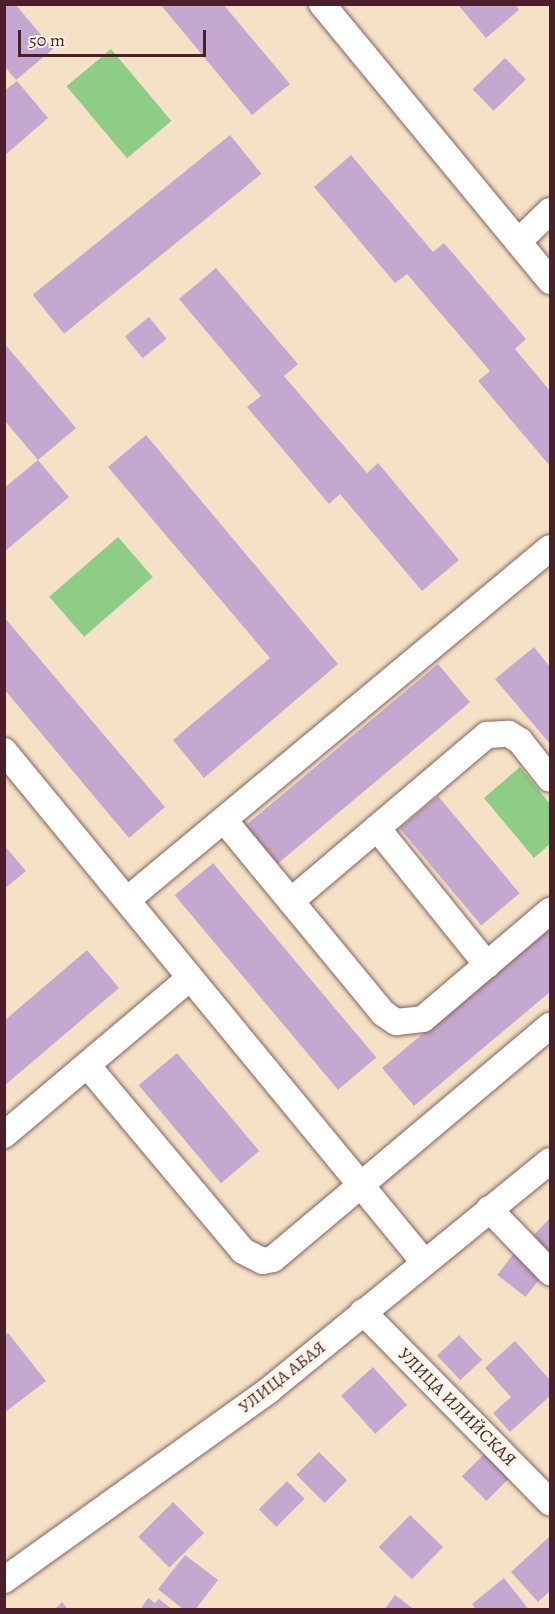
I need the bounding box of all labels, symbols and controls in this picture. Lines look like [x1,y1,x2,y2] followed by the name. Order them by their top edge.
[21,18,208,56] scale bar
[29,28,65,52] text: 50 m
[234,1336,330,1418] street label: УЛИЦА АБАЯ
[393,1343,521,1471] street label: УЛИЦА ИЛИЙСКАЯ

